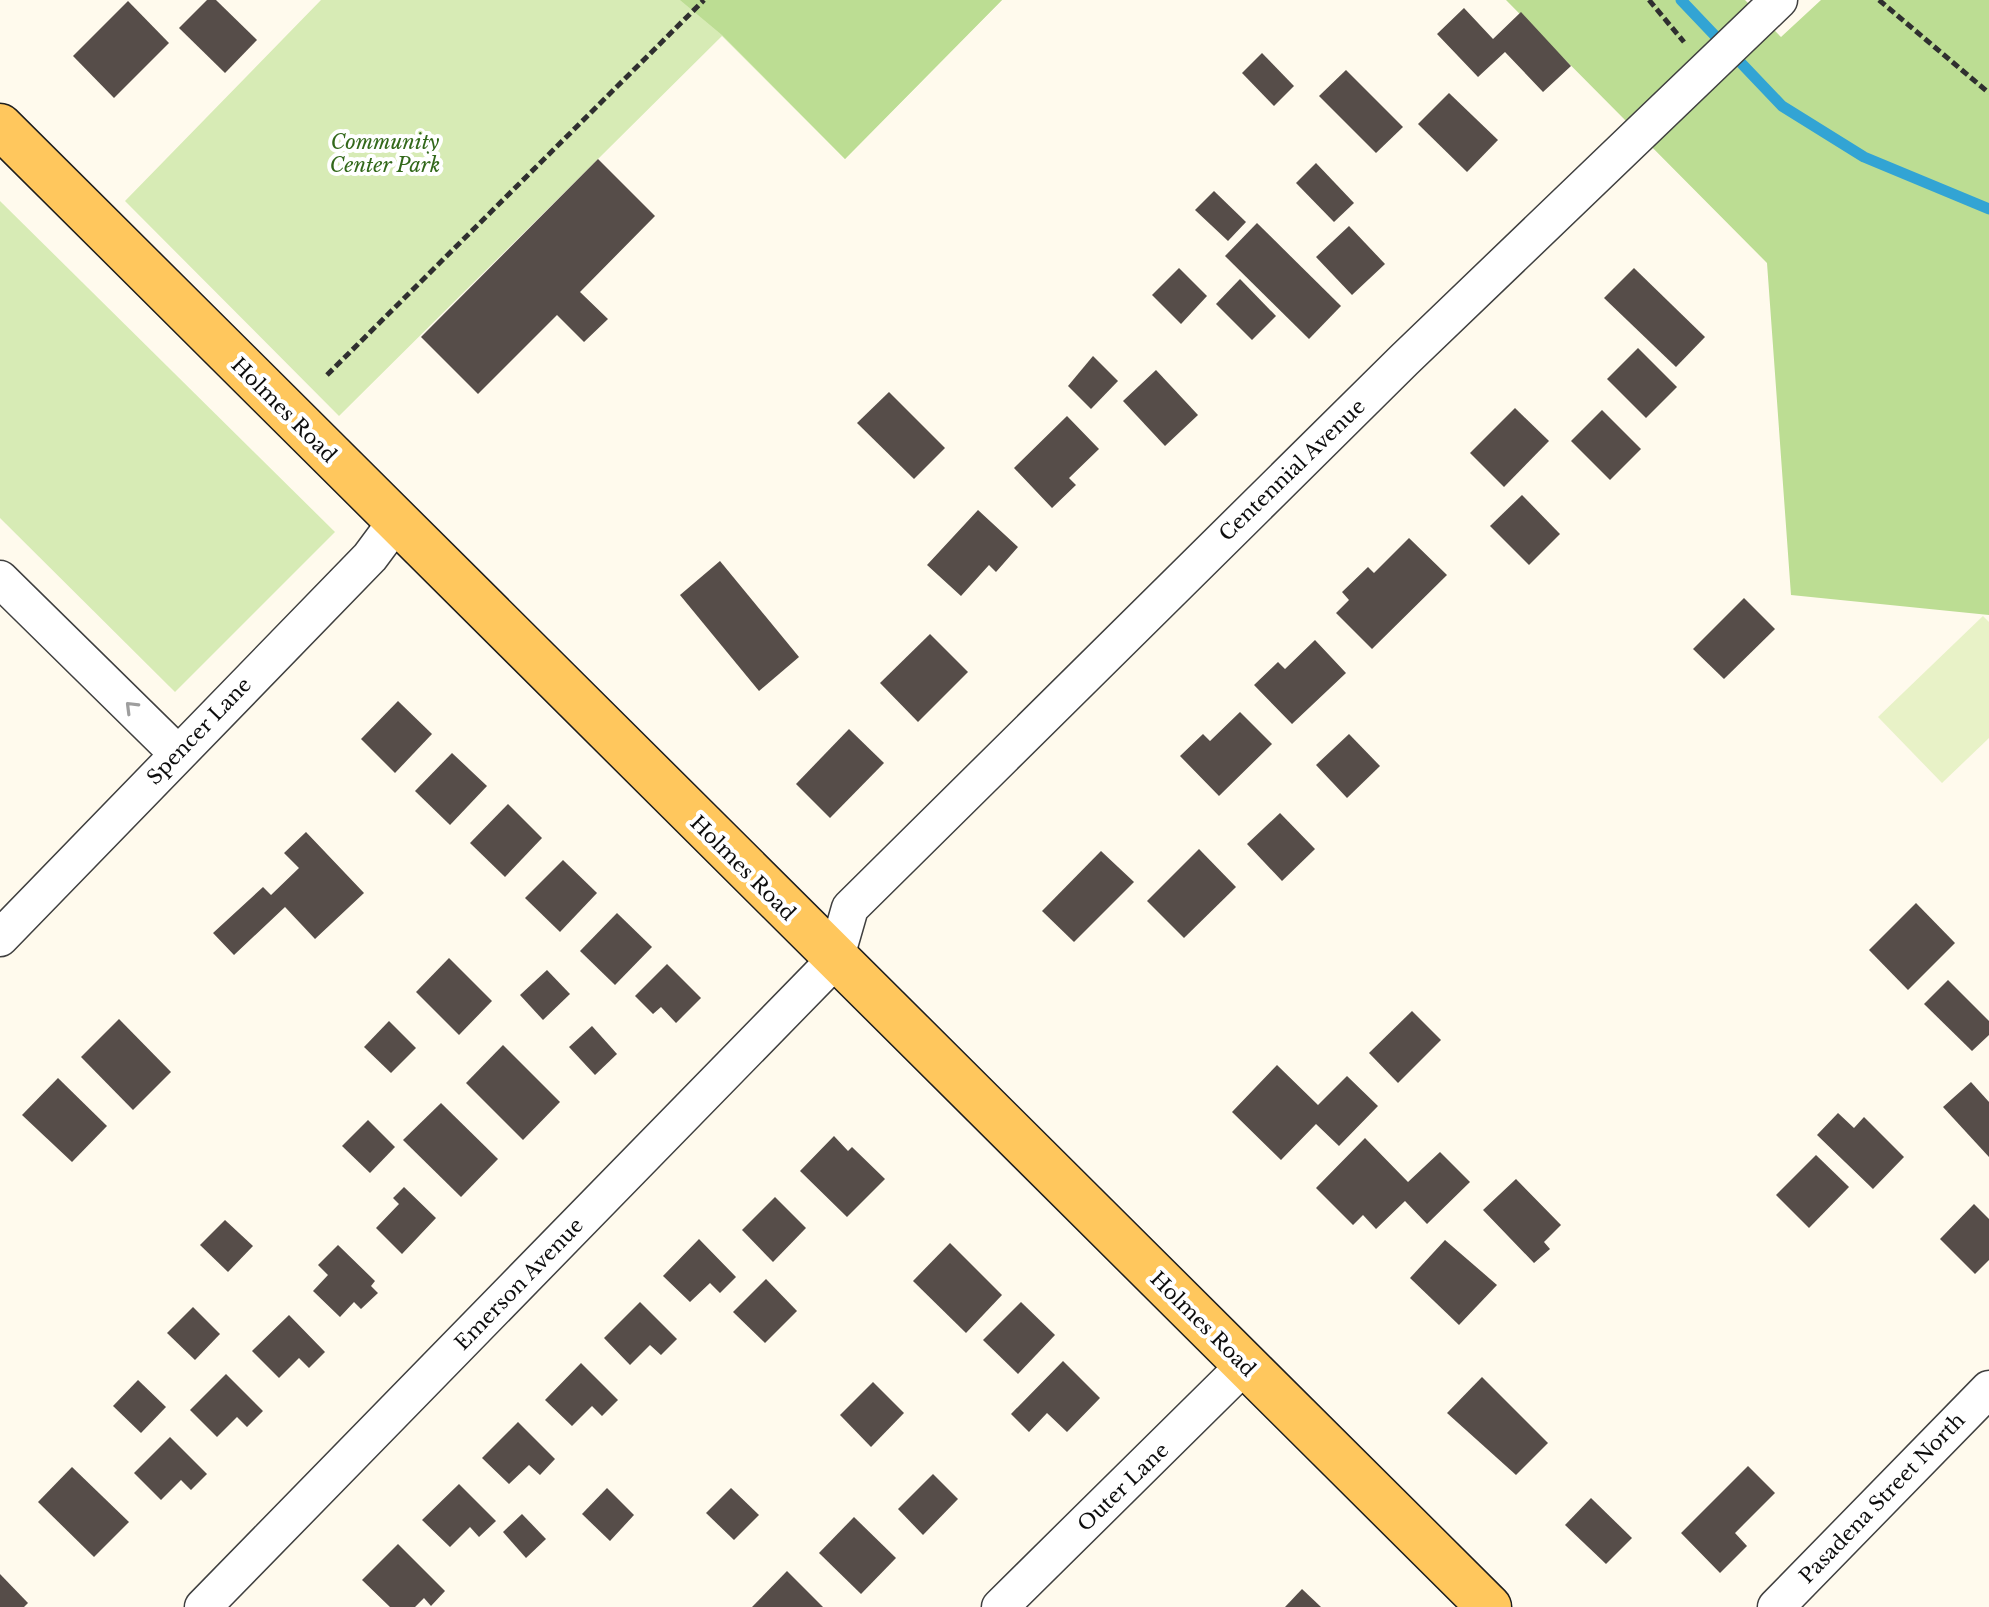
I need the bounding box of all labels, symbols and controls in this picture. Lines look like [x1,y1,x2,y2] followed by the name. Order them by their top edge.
[330,130,440,177] park label: Community Center Park
[227,353,341,467] street label: Holmes Road
[1214,394,1370,546] street label: Centennial Avenue
[142,673,256,789] street label: Spencer Lane
[126,702,140,716] one-way arrow
[686,811,800,925] street label: Holmes Road
[450,1213,588,1355] street label: Emerson Avenue
[1146,1267,1260,1381] street label: Holmes Road
[1794,1408,1970,1588] street label: Pasadena Street North
[1073,1438,1173,1536] street label: Outer Lane

